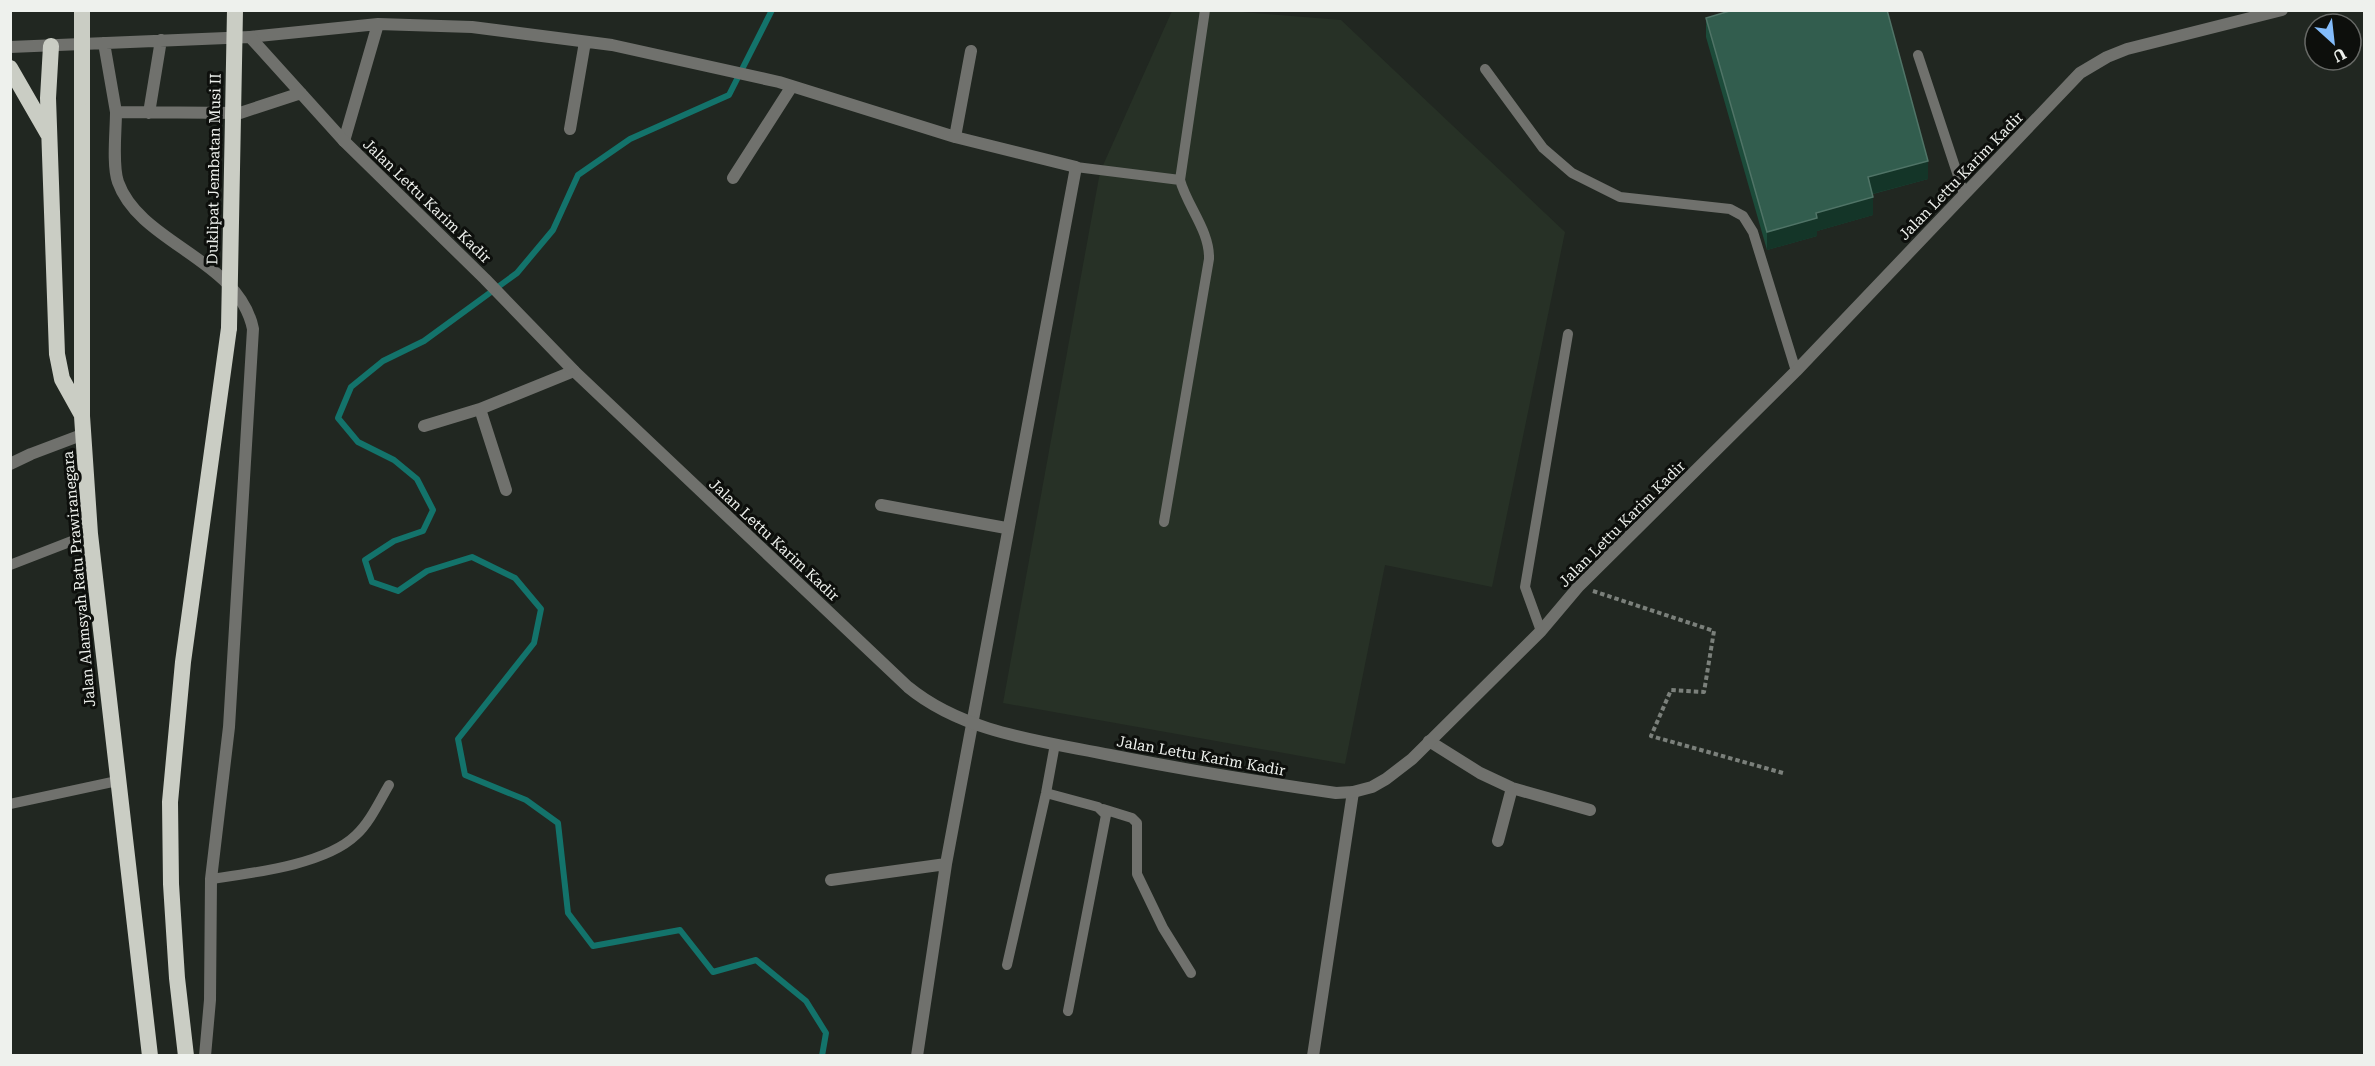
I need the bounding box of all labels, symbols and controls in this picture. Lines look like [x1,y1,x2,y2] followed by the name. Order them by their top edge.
[2303,12,2363,72] north arrow
[2330,44,2349,66] text: U
[203,73,225,265] street label: Duklipat Jembatan Musi II
[1895,108,2027,244] street label: Jalan Lettu Karim Kadir
[359,135,495,267] street label: Jalan Lettu Karim Kadir
[59,450,99,708] street label: Jalan Alamsyah Ratu Prawiranegara
[1555,457,1689,591] street label: Jalan Lettu Karim Kadir
[705,475,843,605] street label: Jalan Lettu Karim Kadir
[1115,732,1287,780] street label: Jalan Lettu Karim Kadir

